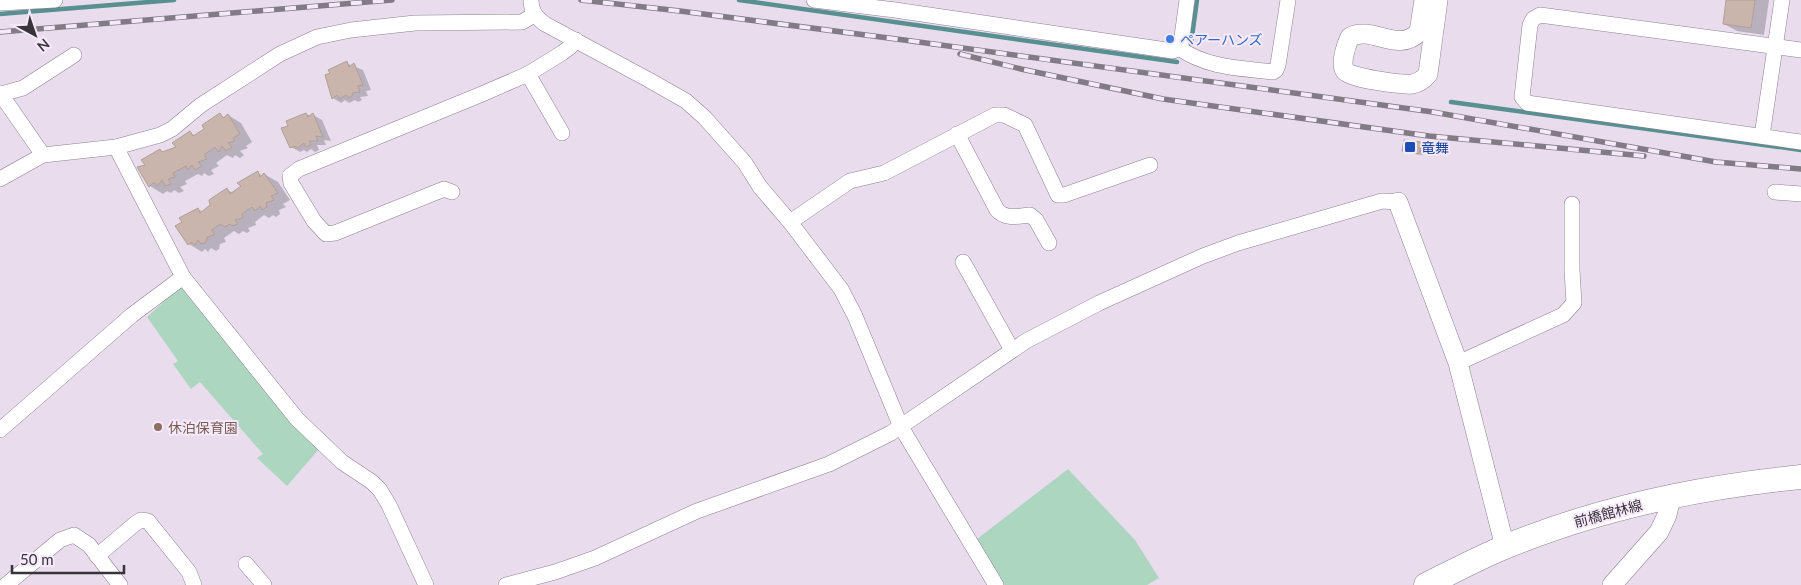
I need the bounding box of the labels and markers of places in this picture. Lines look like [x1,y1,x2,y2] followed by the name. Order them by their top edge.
[1180,31,1263,48] place label: ペアーハンズ
[1164,33,1176,45] marker: ペアーハンズ
[1421,139,1449,156] place label: 竜舞
[1403,140,1417,154] marker: 竜舞
[168,419,238,436] place label: 休泊保育園
[152,421,164,433] marker: 休泊保育園

